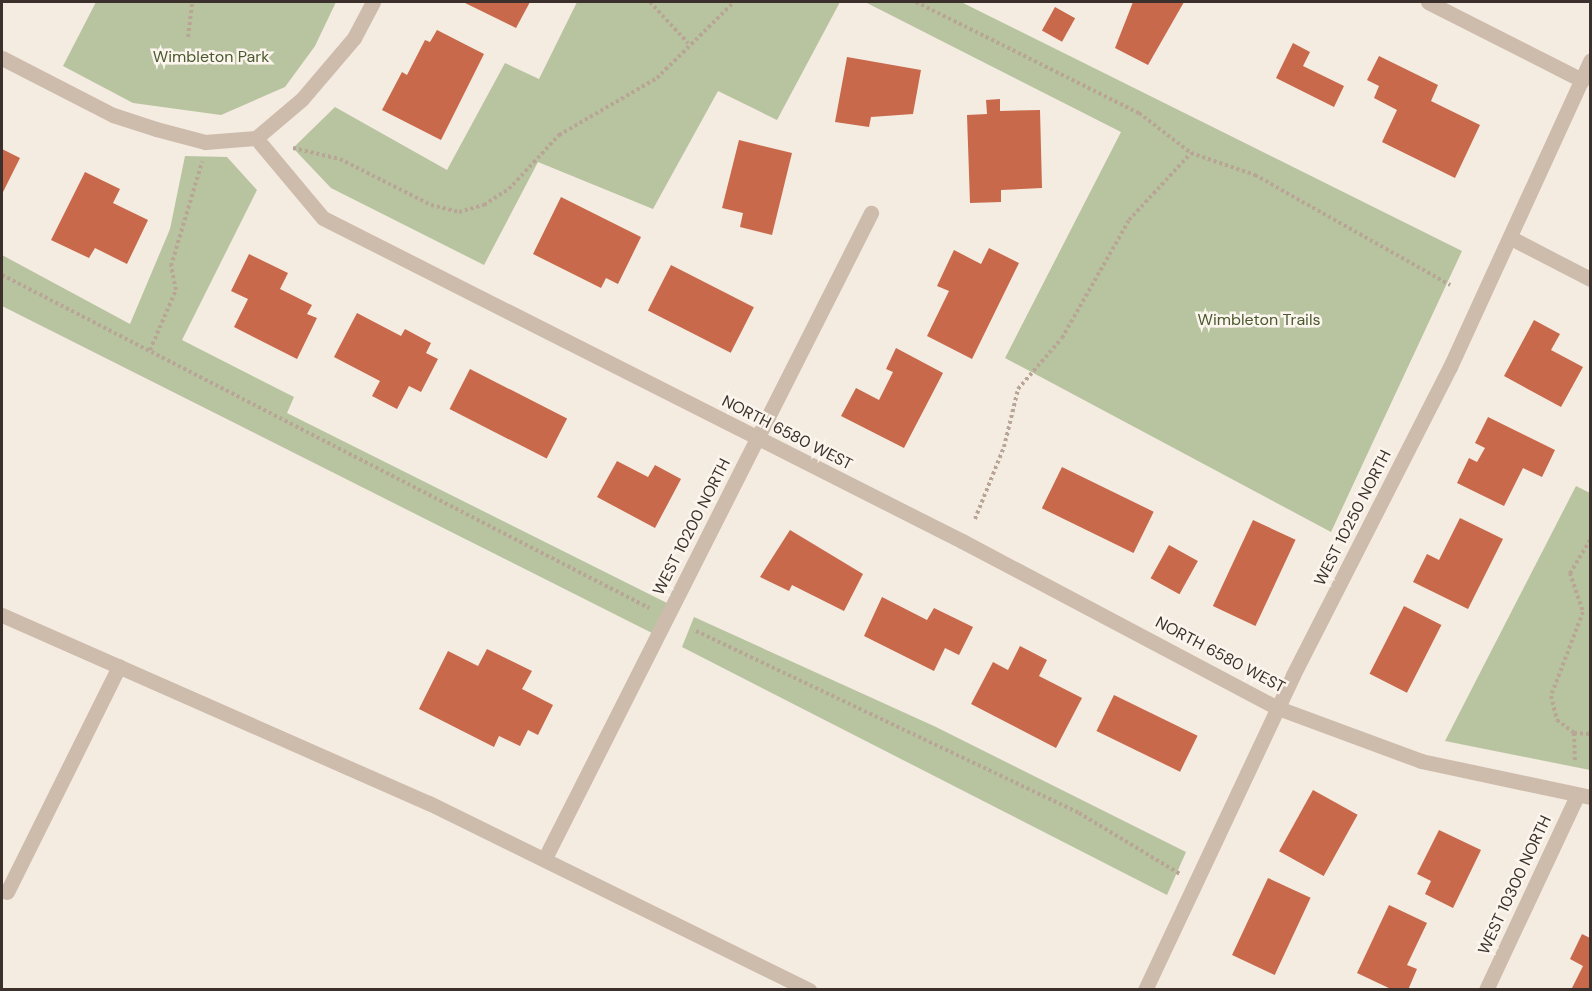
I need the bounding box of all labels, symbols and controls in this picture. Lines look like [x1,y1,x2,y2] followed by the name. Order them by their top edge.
[153,47,269,67] park label: Wimbleton Park
[1197,310,1321,330] park label: Wimbleton Trails
[718,392,856,474] street label: NORTH 6580 WEST
[1311,447,1395,589] street label: WEST 10250 NORTH
[649,456,735,598] street label: WEST 10200 NORTH
[1152,613,1288,697] street label: NORTH 6580 WEST
[1474,812,1556,958] street label: WEST 10300 NORTH

